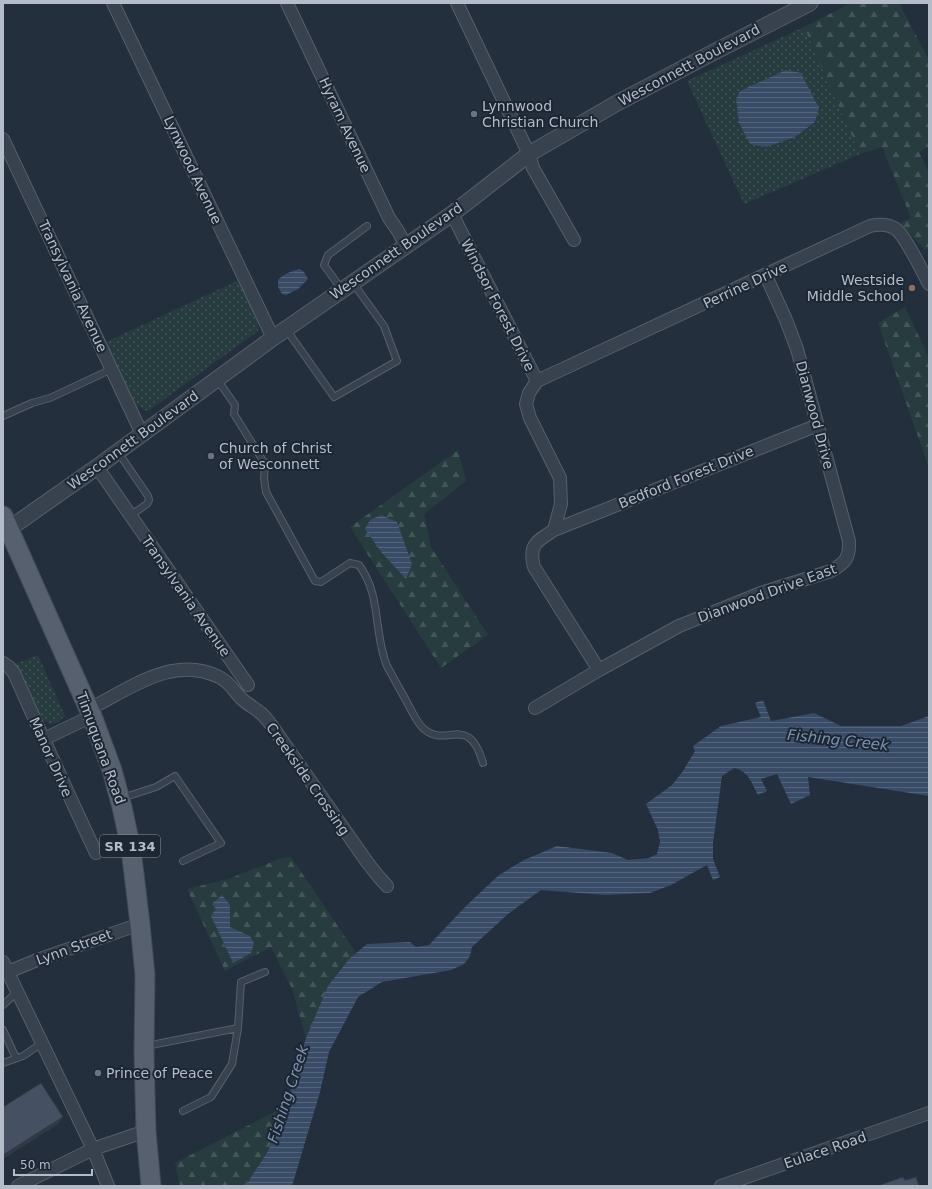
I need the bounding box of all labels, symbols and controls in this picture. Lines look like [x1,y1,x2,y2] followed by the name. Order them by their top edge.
[616,21,762,109] street label: Wesconnett Boulevard
[316,75,374,175] street label: Hyram Avenue
[482,98,598,130] place label: Lynnwood Christian Church
[469,109,479,119] marker: Lynnwood Christian Church
[161,113,225,227] street label: Lynwood Avenue
[327,199,465,303] street label: Wesconnett Boulevard
[35,217,111,355] street label: Transylvania Avenue
[458,236,538,374] street label: Windsor Forest Drive
[700,259,790,311] street label: Perrine Drive
[807,272,904,304] place label: Westside Middle School
[907,283,917,293] marker: Westside Middle School
[793,359,837,471] street label: Dianwood Drive
[64,387,202,493] street label: Wesconnett Boulevard
[219,440,333,472] place label: Church of Christ of Wesconnett
[616,443,756,511] street label: Bedford Forest Drive
[206,451,216,461] marker: Church of Christ of Wesconnett
[138,532,234,660] street label: Transylvania Avenue
[696,560,839,625] street label: Dianwood Drive East
[73,689,129,806] street label: Timuquana Road
[26,715,76,799] street label: Manor Drive
[263,720,353,838] street label: Creekside Crossing
[786,726,891,754] water label: Fishing Creek
[100,835,160,857] road number: SR 134
[34,926,115,968] street label: Lynn Street
[264,1042,313,1145] water label: Fishing Creek
[106,1065,213,1081] place label: Prince of Peace
[93,1068,103,1078] marker: Prince of Peace
[782,1128,868,1172] street label: Eulace Road
[14,1151,92,1177] scale bar
[20,1158,51,1172] text: 50 m

